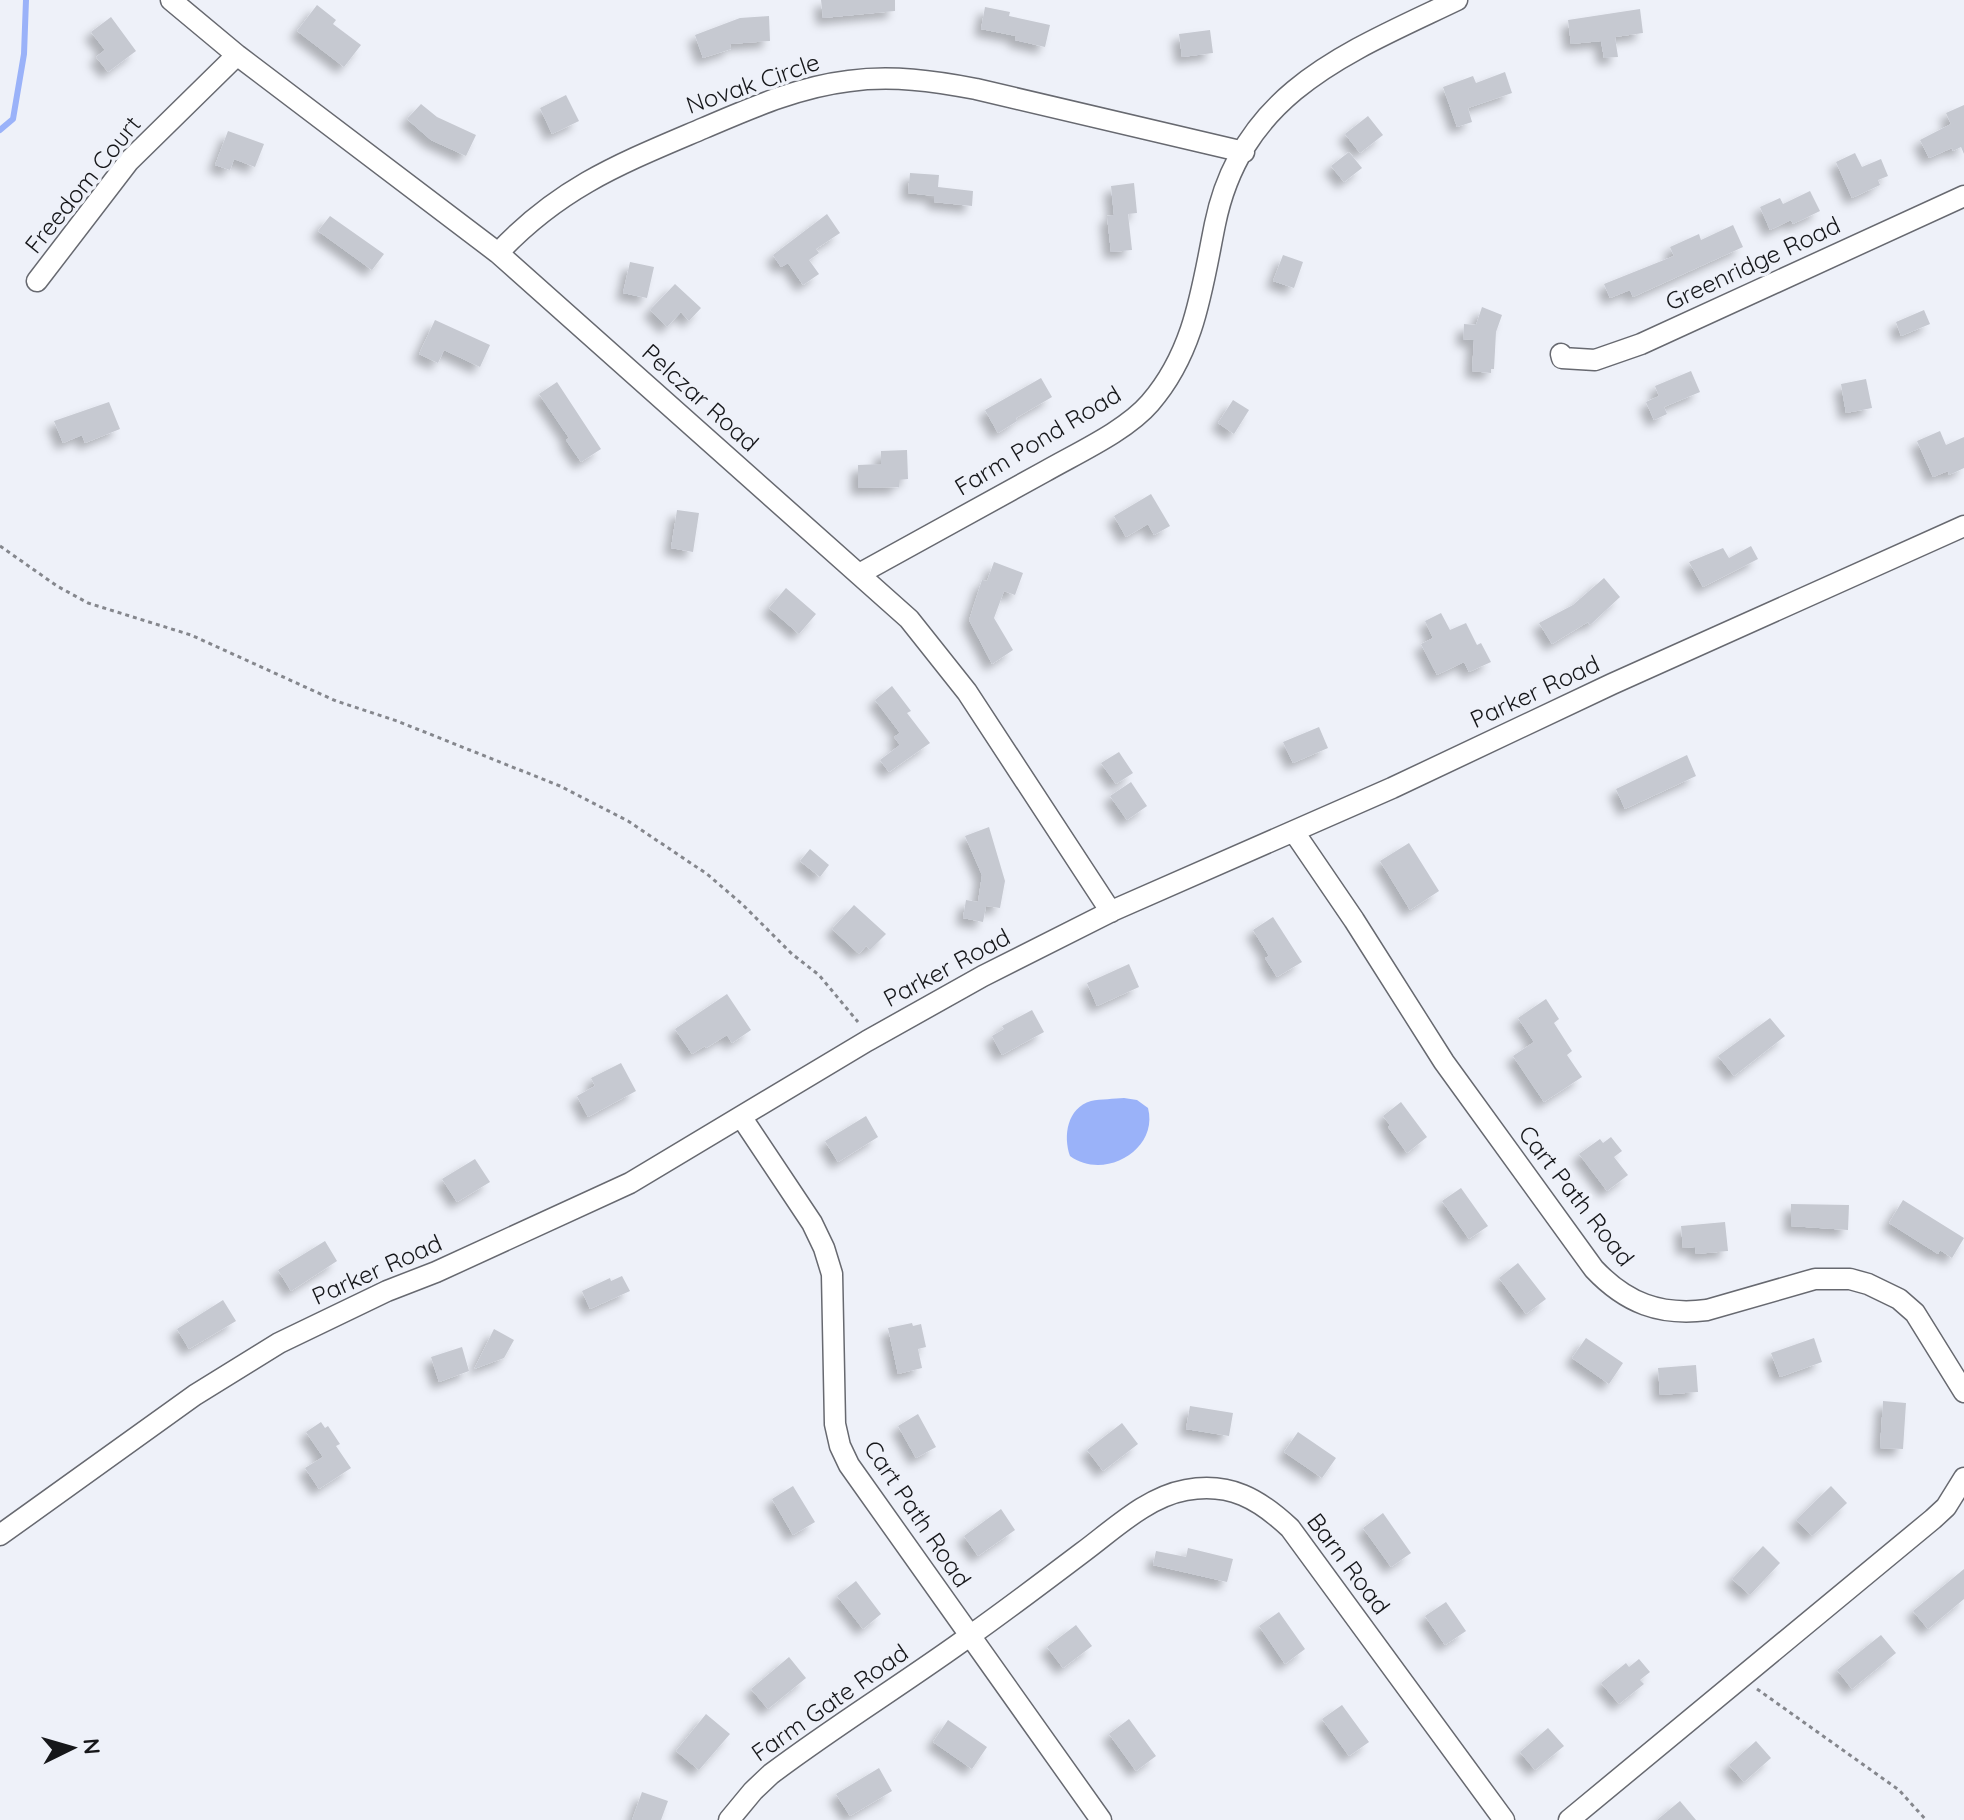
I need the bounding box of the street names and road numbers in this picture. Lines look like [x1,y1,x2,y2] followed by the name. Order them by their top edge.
[682,46,823,120] street label: Novak Circle
[18,110,147,259] street label: Freedom Court
[1660,209,1845,317] street label: Greenridge Road
[636,337,765,457] street label: Pelczar Road
[949,379,1126,502] street label: Farm Pond Road
[1465,648,1604,734] street label: Parker Road
[878,921,1015,1013] street label: Parker Road
[1512,1119,1641,1272] street label: Cart Path Road
[307,1227,446,1311] street label: Parker Road
[858,1434,978,1593] street label: Cart Path Road
[1301,1507,1397,1620] street label: Barn Road
[745,1637,914,1767] street label: Farm Gate Road

